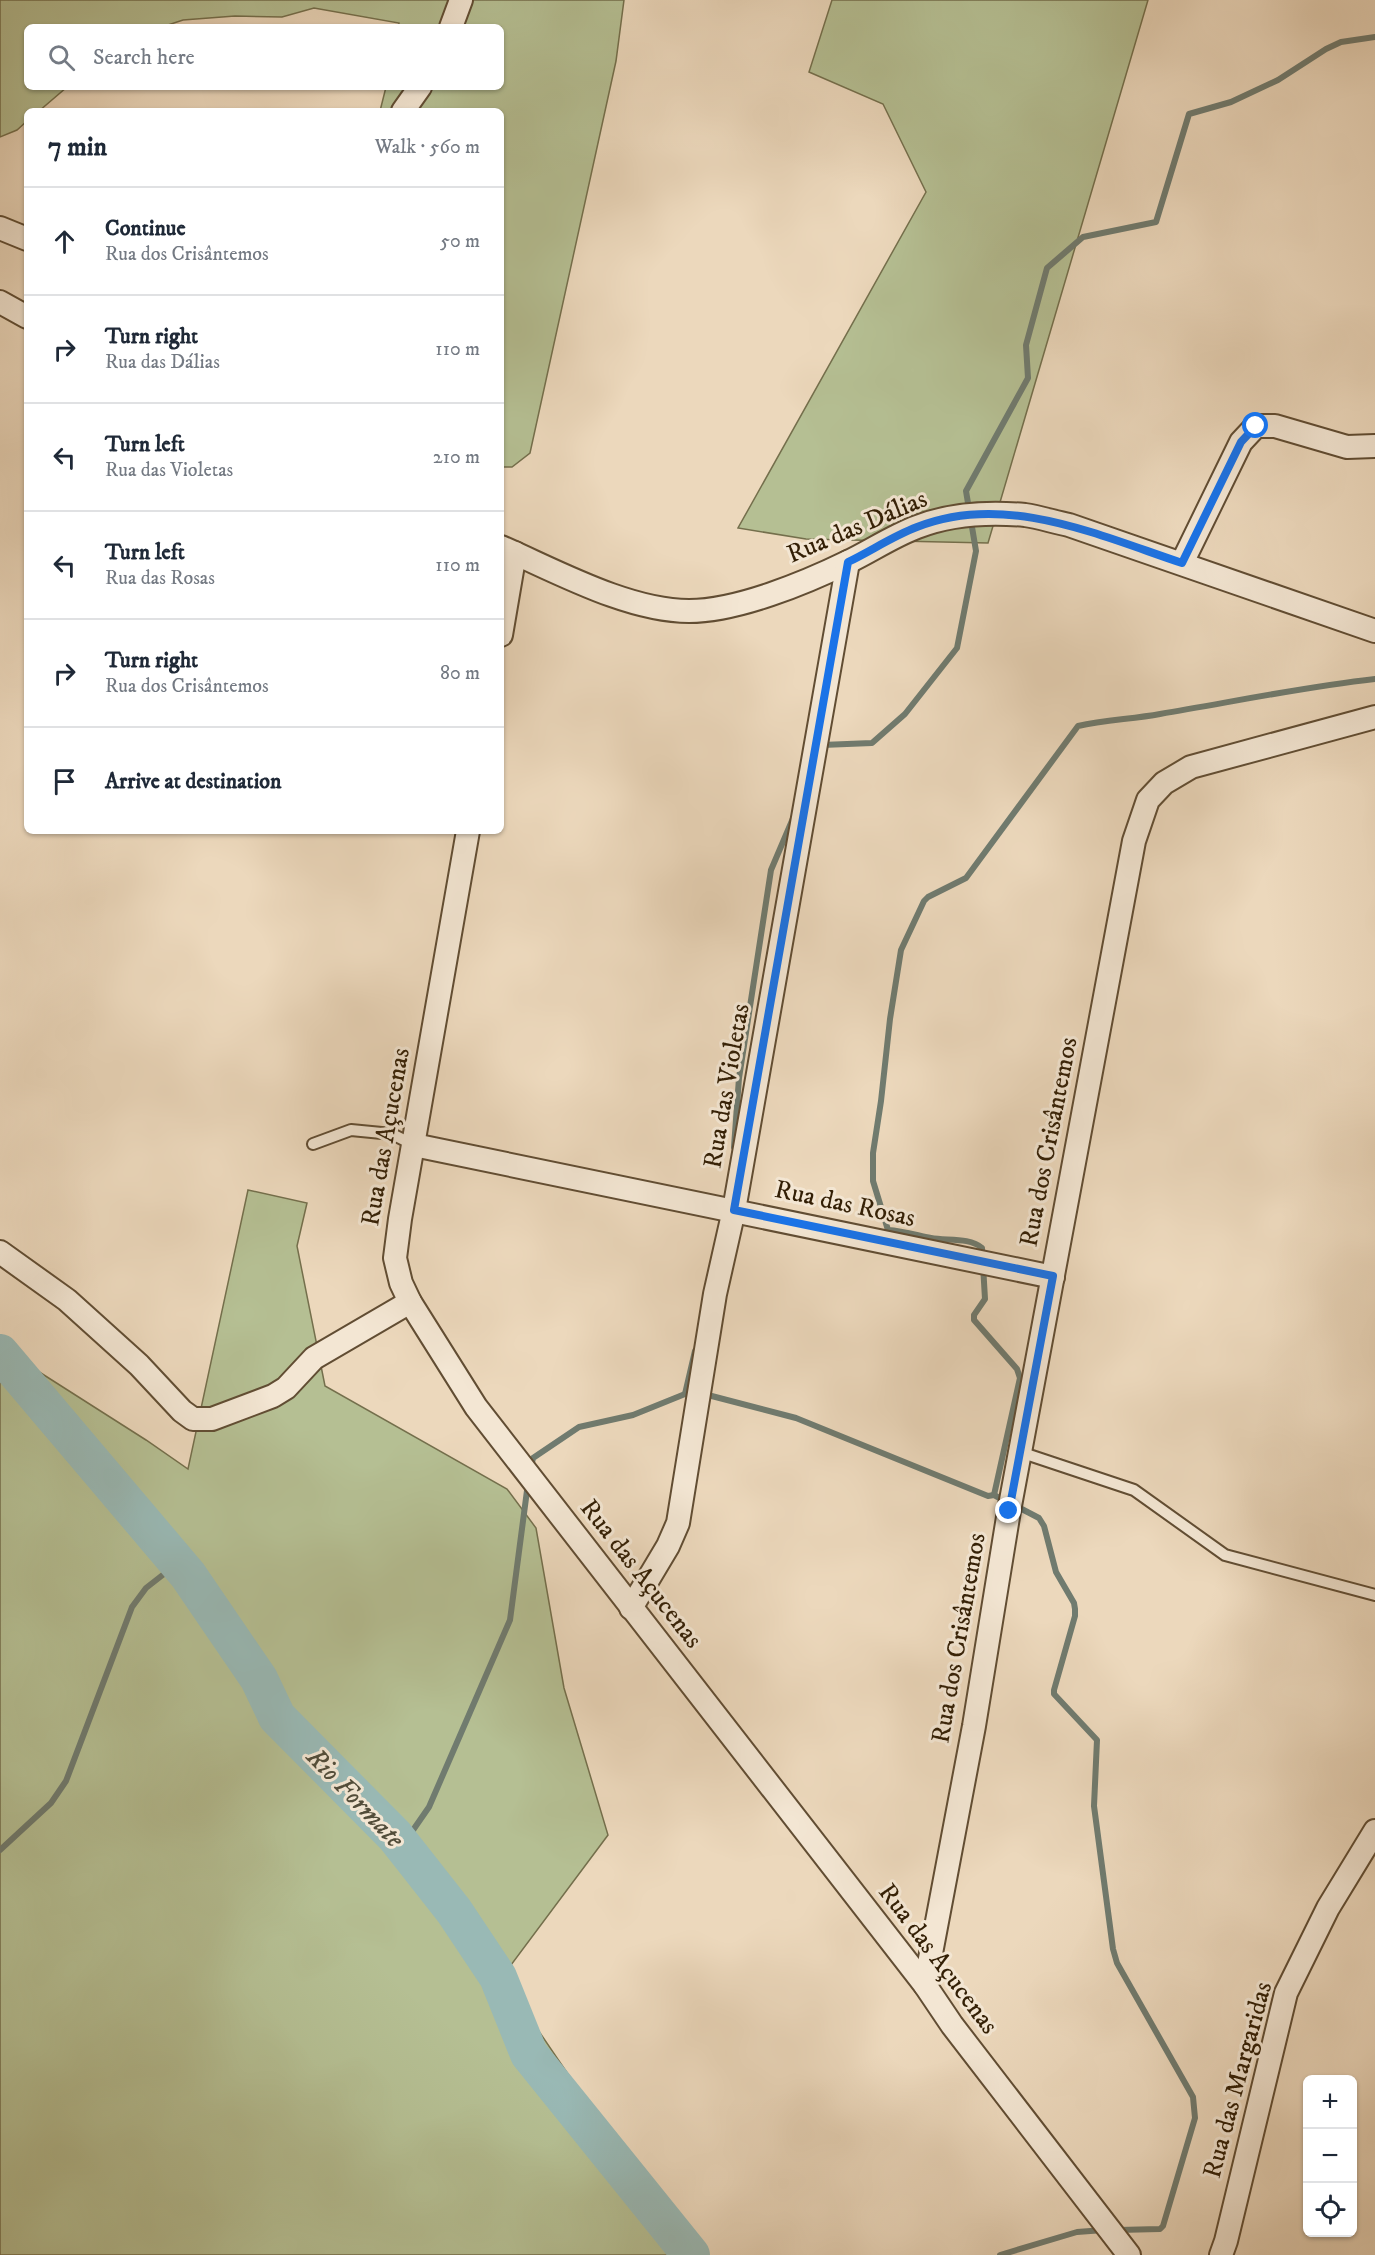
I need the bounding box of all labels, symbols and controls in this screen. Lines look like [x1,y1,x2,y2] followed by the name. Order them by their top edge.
[24,24,504,90] search box
[45,41,78,74] icon: search
[93,44,195,71] text: Search here
[48,131,107,164] text: 7 min
[375,135,480,160] text: Walk · 560 m
[105,215,186,242] text: Continue
[48,225,81,258] icon: ahead
[440,229,480,254] text: 50 m
[105,242,269,267] text: Rua dos Crisântemos
[105,323,198,350] text: Turn right
[48,333,81,366] icon: right
[435,337,480,362] text: 110 m
[105,350,220,375] text: Rua das Dálias
[1242,412,1268,438] route start
[105,431,185,458] text: Turn left
[48,441,81,474] icon: left
[433,445,480,470] text: 210 m
[105,458,233,483] text: Rua das Violetas
[782,483,932,571] street label: Rua das Dálias
[105,539,185,566] text: Turn left
[48,549,81,582] icon: left
[435,553,480,578] text: 110 m
[105,566,215,591] text: Rua das Rosas
[105,647,198,674] text: Turn right
[48,657,81,690] icon: right
[440,661,480,686] text: 80 m
[105,674,269,699] text: Rua dos Crisântemos
[48,765,81,798] icon: arrive
[105,768,282,795] text: Arrive at destination
[696,1001,758,1171] street label: Rua das Violetas
[1012,1034,1086,1250] street label: Rua dos Crisântemos
[354,1045,418,1229] street label: Rua das Açucenas
[772,1173,918,1235] street label: Rua das Rosas
[572,1493,710,1655] street label: Rua das Açucenas
[995,1497,1021,1523] route end
[924,1530,994,1746] street label: Rua dos Crisântemos
[298,1740,412,1856] water label: Rio Formate
[871,1877,1005,2041] street label: Rua das Açucenas
[1196,1978,1280,2182] street label: Rua das Margaridas
[1303,2075,1357,2237] map controls
[1303,2075,1357,2129] button: +
[1303,2129,1357,2183] button: −
[1303,2183,1357,2237] button: locate

